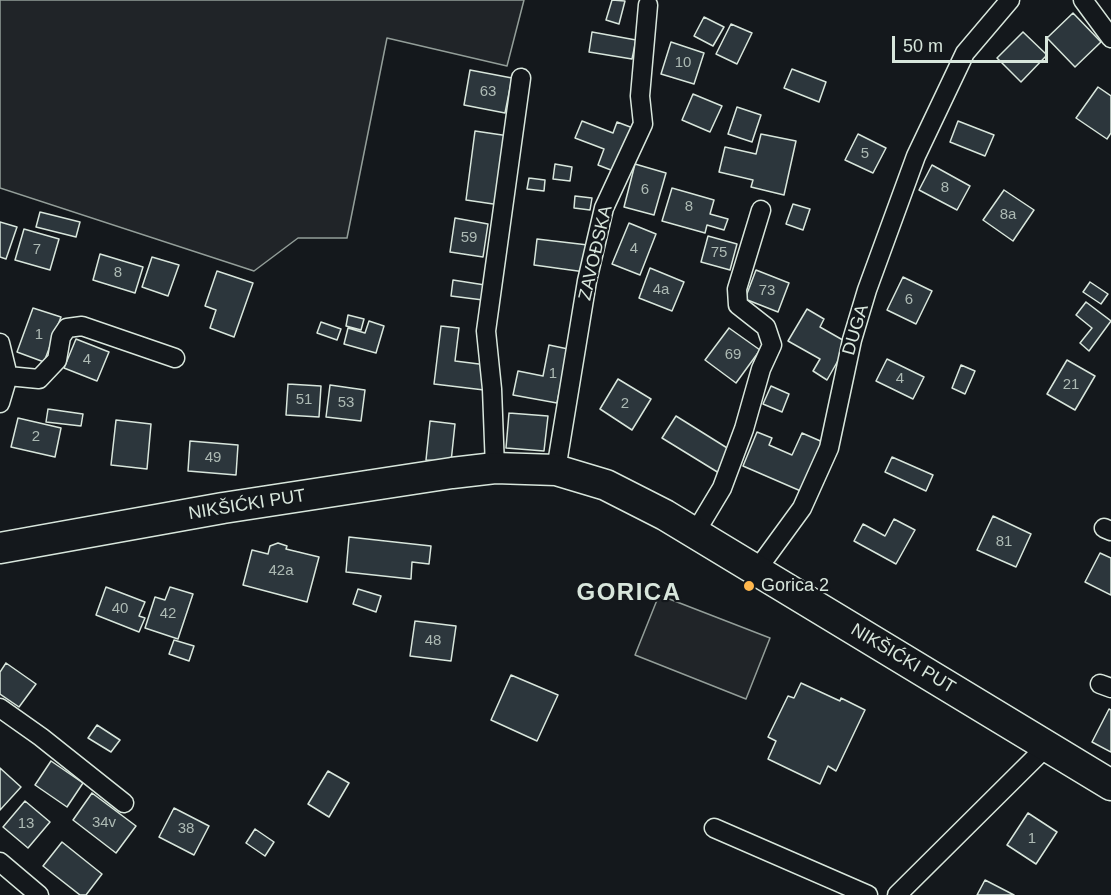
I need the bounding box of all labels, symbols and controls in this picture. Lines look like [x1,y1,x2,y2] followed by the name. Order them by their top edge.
[895,24,1051,62] scale bar
[903,36,943,56] text: 50 m
[675,54,691,72] house number: 10
[480,83,496,101] house number: 63
[861,145,869,163] house number: 5
[941,179,949,197] house number: 8
[641,181,649,199] house number: 6
[685,198,693,216] house number: 8
[575,203,617,303] street label: ZAVOĐSKA
[1000,206,1016,224] house number: 8a
[461,229,477,247] house number: 59
[630,240,638,258] house number: 4
[33,241,41,259] house number: 7
[711,244,727,262] house number: 75
[114,264,122,282] house number: 8
[653,281,669,299] house number: 4a
[759,282,775,300] house number: 73
[905,291,913,309] house number: 6
[838,302,874,358] street label: DUGA
[35,326,43,344] house number: 1
[725,346,741,364] house number: 69
[83,351,91,369] house number: 4
[549,365,557,383] house number: 1
[896,370,904,388] house number: 4
[1063,376,1079,394] house number: 21
[296,391,312,409] house number: 51
[338,394,354,412] house number: 53
[621,395,629,413] house number: 2
[32,428,40,446] house number: 2
[205,449,221,467] house number: 49
[187,485,307,525] street label: NIKŠIĆKI PUT
[996,533,1012,551] house number: 81
[268,562,294,580] house number: 42a
[761,575,829,597] place label: Gorica 2
[576,579,682,607] district label: GORICA
[742,579,756,593] marker: Gorica 2
[112,600,128,618] house number: 40
[160,605,176,623] house number: 42
[847,619,959,699] street label: NIKŠIĆKI PUT
[425,632,441,650] house number: 48
[92,814,116,832] house number: 34v
[18,815,34,833] house number: 13
[178,820,194,838] house number: 38
[1028,830,1036,848] house number: 1

